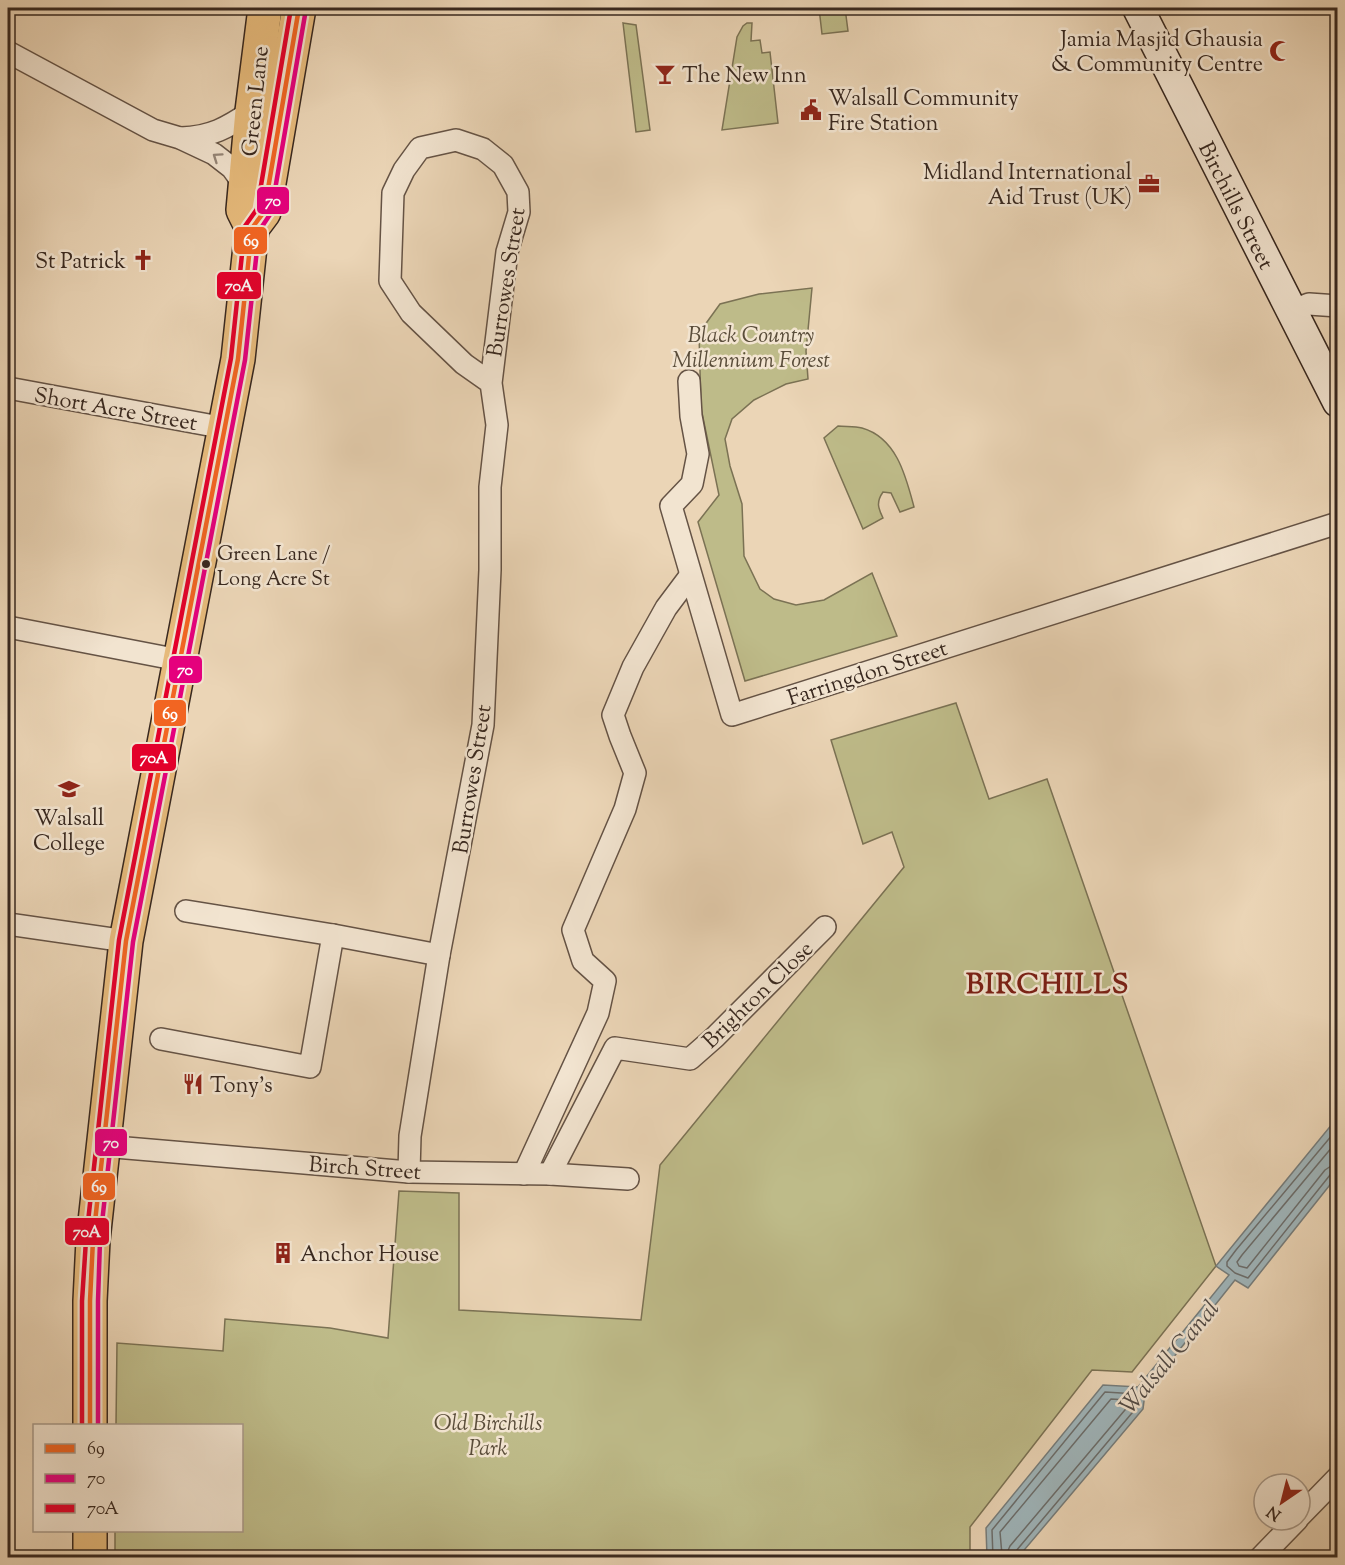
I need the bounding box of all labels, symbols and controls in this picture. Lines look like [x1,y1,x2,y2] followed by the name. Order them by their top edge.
[1051,25,1263,82] place label: Jamia Masjid Ghausia & Community Centre
[1268,39,1292,63] mosque icon: Jamia Masjid Ghausia & Community Centre
[235,44,279,158] street label: Green Lane
[682,61,807,93] place label: The New Inn
[653,62,677,86] bar icon: The New Inn
[828,84,1019,141] place label: Walsall Community Fire Station
[799,98,823,122] public building icon: Walsall Community Fire Station
[1188,137,1280,276] street label: Birchills Street
[212,153,223,164] one-way arrow
[923,158,1132,215] place label: Midland International Aid Trust (UK)
[1137,172,1161,196] office icon: Midland International Aid Trust (UK)
[256,186,290,215] line badge: 70
[265,191,282,214] text: 70
[480,205,536,359] street label: Burrowes Street
[233,226,268,255] line badge: 69
[243,231,259,254] text: 69
[35,247,126,279] place label: St Patrick
[131,248,155,272] church icon: St Patrick
[216,271,262,300] line badge: 70A
[225,276,253,299] text: 70A
[672,321,830,378] park label: Black Country Millennium Forest
[31,381,200,441] street label: Short Acre Street
[217,541,330,595] place label: Green Lane / Long Acre St
[200,558,212,570] marker: Green Lane / Long Acre St
[784,634,953,716] street label: Farringdon Street
[168,655,203,684] line badge: 70
[177,660,194,683] text: 70
[153,699,187,727] line badge: 69
[446,702,502,856] street label: Burrowes Street
[162,704,178,727] text: 69
[131,743,177,772] line badge: 70A
[140,748,168,771] text: 70A
[57,777,81,801] school or university icon: Walsall College
[33,804,105,861] place label: Walsall College
[696,935,822,1058] street label: Brighton Close
[966,966,1130,1006] district label: BIRCHILLS
[210,1071,273,1103] place label: Tony's
[181,1072,205,1096] restaurant icon: Tony's
[94,1128,128,1157] line badge: 70
[103,1133,120,1156] text: 70
[308,1150,422,1190] street label: Birch Street
[82,1172,116,1201] line badge: 69
[91,1177,107,1200] text: 69
[64,1217,110,1246] line badge: 70A
[73,1222,101,1245] text: 70A
[300,1240,439,1272] place label: Anchor House
[271,1241,295,1265] building icon: Anchor House
[1113,1294,1228,1423] water label: Walsall Canal
[434,1409,542,1466] park label: Old Birchills Park
[33,1424,243,1532] legend
[87,1437,105,1463] text: 69
[87,1467,105,1493] text: 70
[1252,1472,1312,1532] north arrow
[87,1497,119,1523] text: 70A
[1263,1499,1287,1525] text: N

